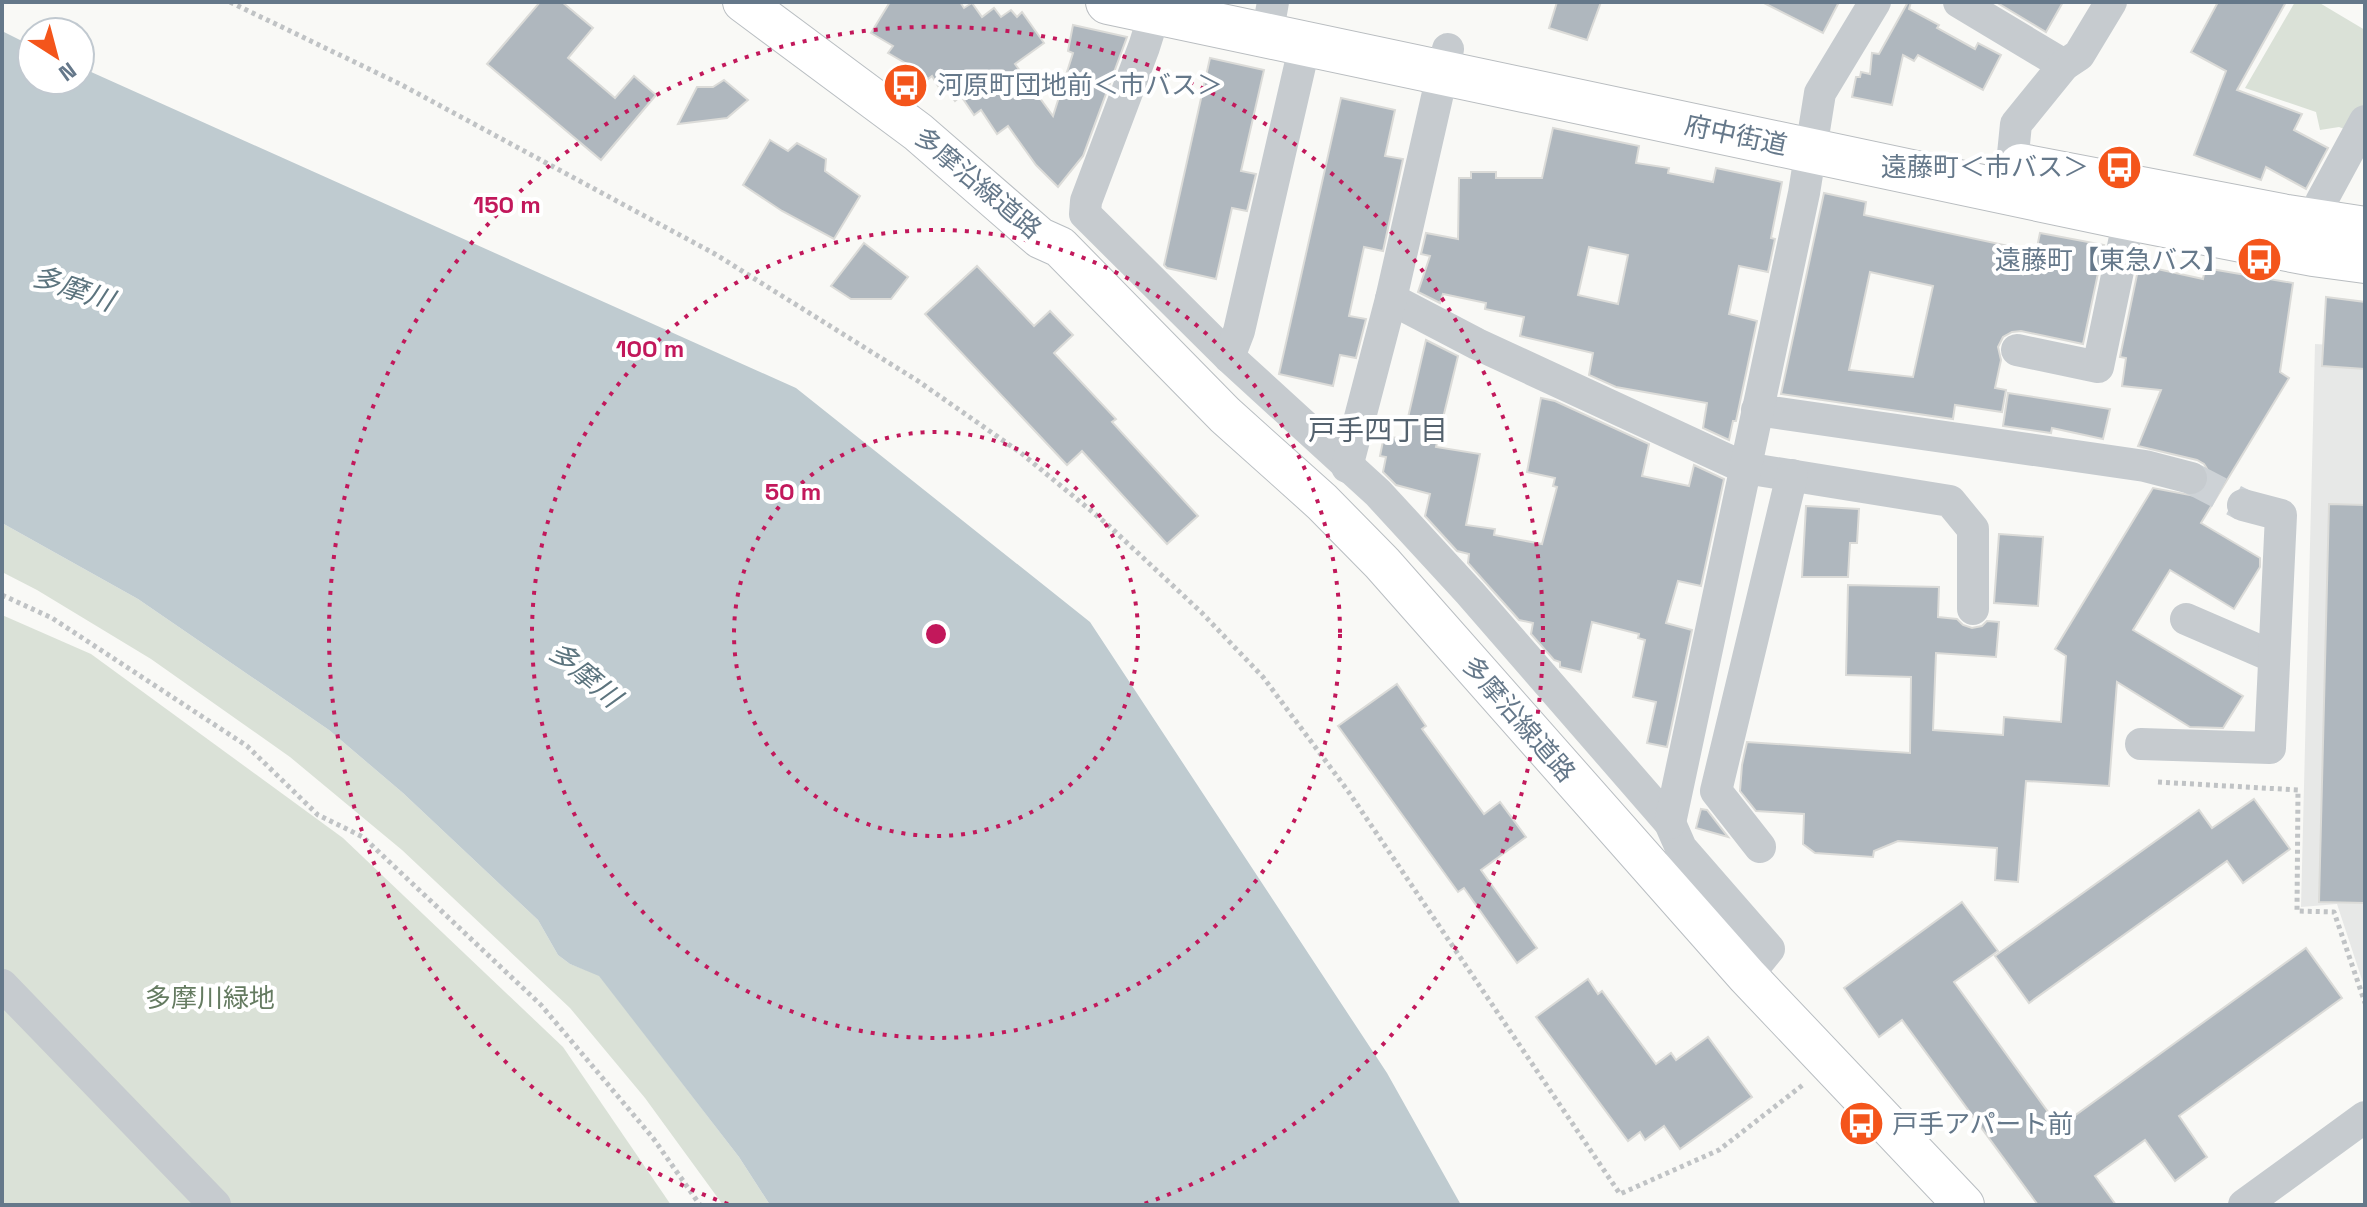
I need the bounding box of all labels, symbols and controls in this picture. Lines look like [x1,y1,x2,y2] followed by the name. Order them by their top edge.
[16,16,96,96] north arrow
[54,57,82,88] text: N
[882,61,930,109] bus stop icon: 河原町団地前＜市バス＞
[937,68,1223,102] place label: 河原町団地前＜市バス＞
[1682,108,1790,162] street label: 府中街道
[907,120,1049,246] street label: 多摩沿線道路
[2096,143,2144,191] bus stop icon: 遠藤町＜市バス＞
[1881,150,2089,184] place label: 遠藤町＜市バス＞
[473,189,541,220] text: 150 m
[2236,236,2284,284] bus stop icon: 遠藤町【東急バス】
[1995,243,2229,277] place label: 遠藤町【東急バス】
[27,257,121,320] water label: 多摩川
[616,333,684,364] text: 100 m
[1308,412,1448,448] district label: 戸手四丁目
[765,476,821,507] text: 50 m
[922,620,950,648] centre of rings
[541,633,631,717] water label: 多摩川
[1455,649,1583,789] street label: 多摩沿線道路
[145,981,275,1015] park label: 多摩川緑地
[1837,1100,1885,1148] bus stop icon: 戸手アパート前
[1892,1107,2073,1141] place label: 戸手アパート前

